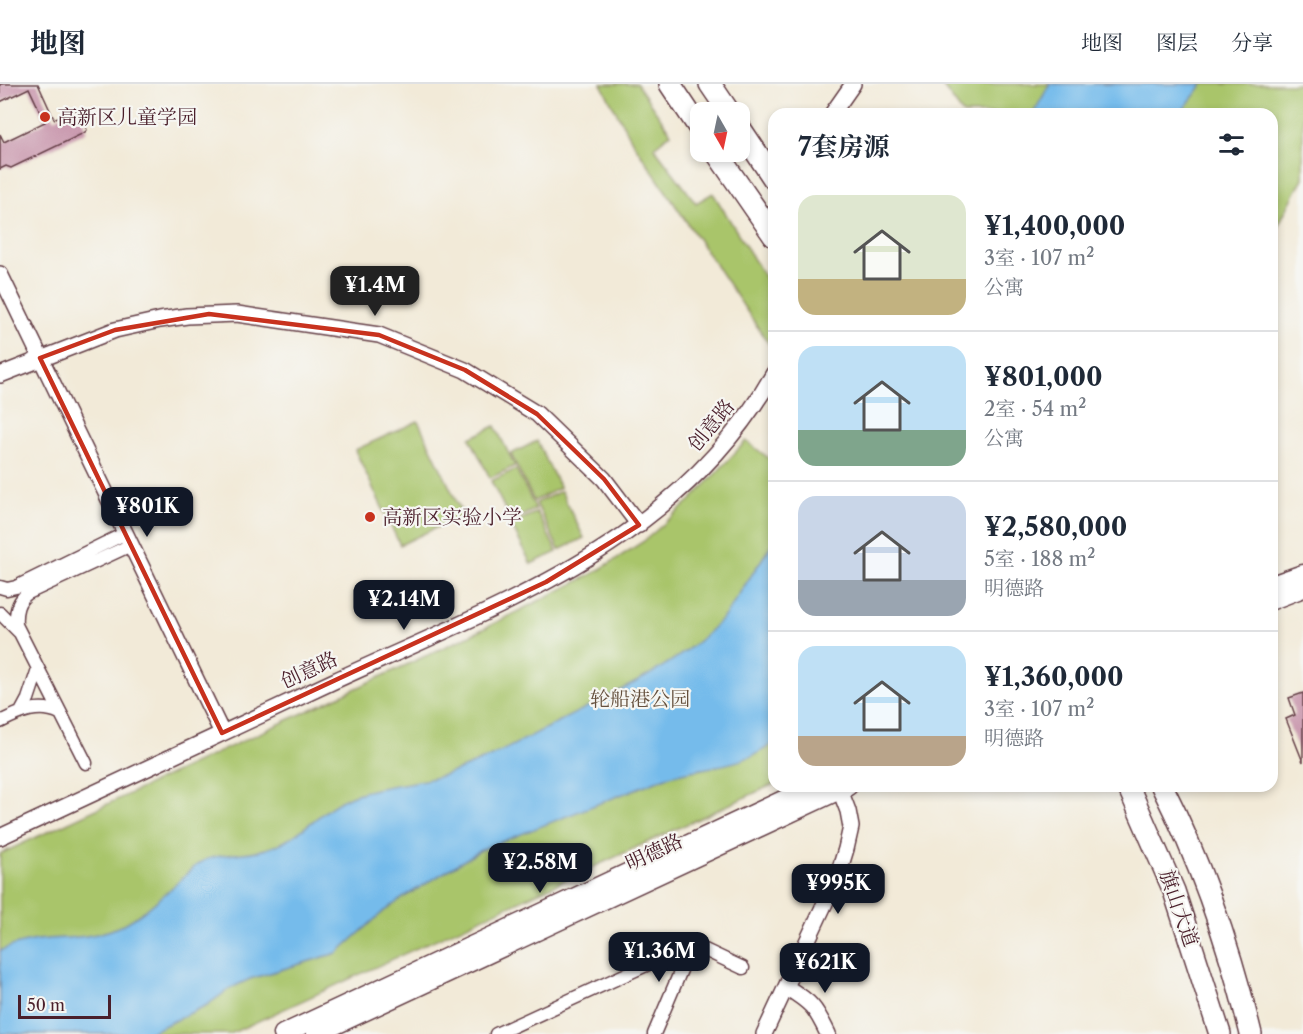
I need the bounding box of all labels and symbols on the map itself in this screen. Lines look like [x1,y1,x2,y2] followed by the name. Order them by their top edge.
[690,102,750,162] north arrow
[57,105,197,129] place label: 高新区儿童学园
[38,110,52,124] marker: 高新区儿童学园
[333,266,417,317] pin: ¥1.4M
[683,394,739,456] street label: 创意路
[105,487,189,538] pin: ¥801K
[382,505,522,529] place label: 高新区实验小学
[363,510,377,524] marker: 高新区实验小学
[355,580,453,631] pin: ¥2.14M
[277,646,341,694] street label: 创意路
[590,687,690,711] park label: 轮船港公园
[622,828,686,876] street label: 明德路
[491,843,589,894] pin: ¥2.58M
[796,864,880,915] pin: ¥995K
[1155,866,1203,950] street label: 旗山大道
[610,932,708,983] pin: ¥1.36M
[783,943,867,994] pin: ¥621K
[18,992,111,1020] scale bar

